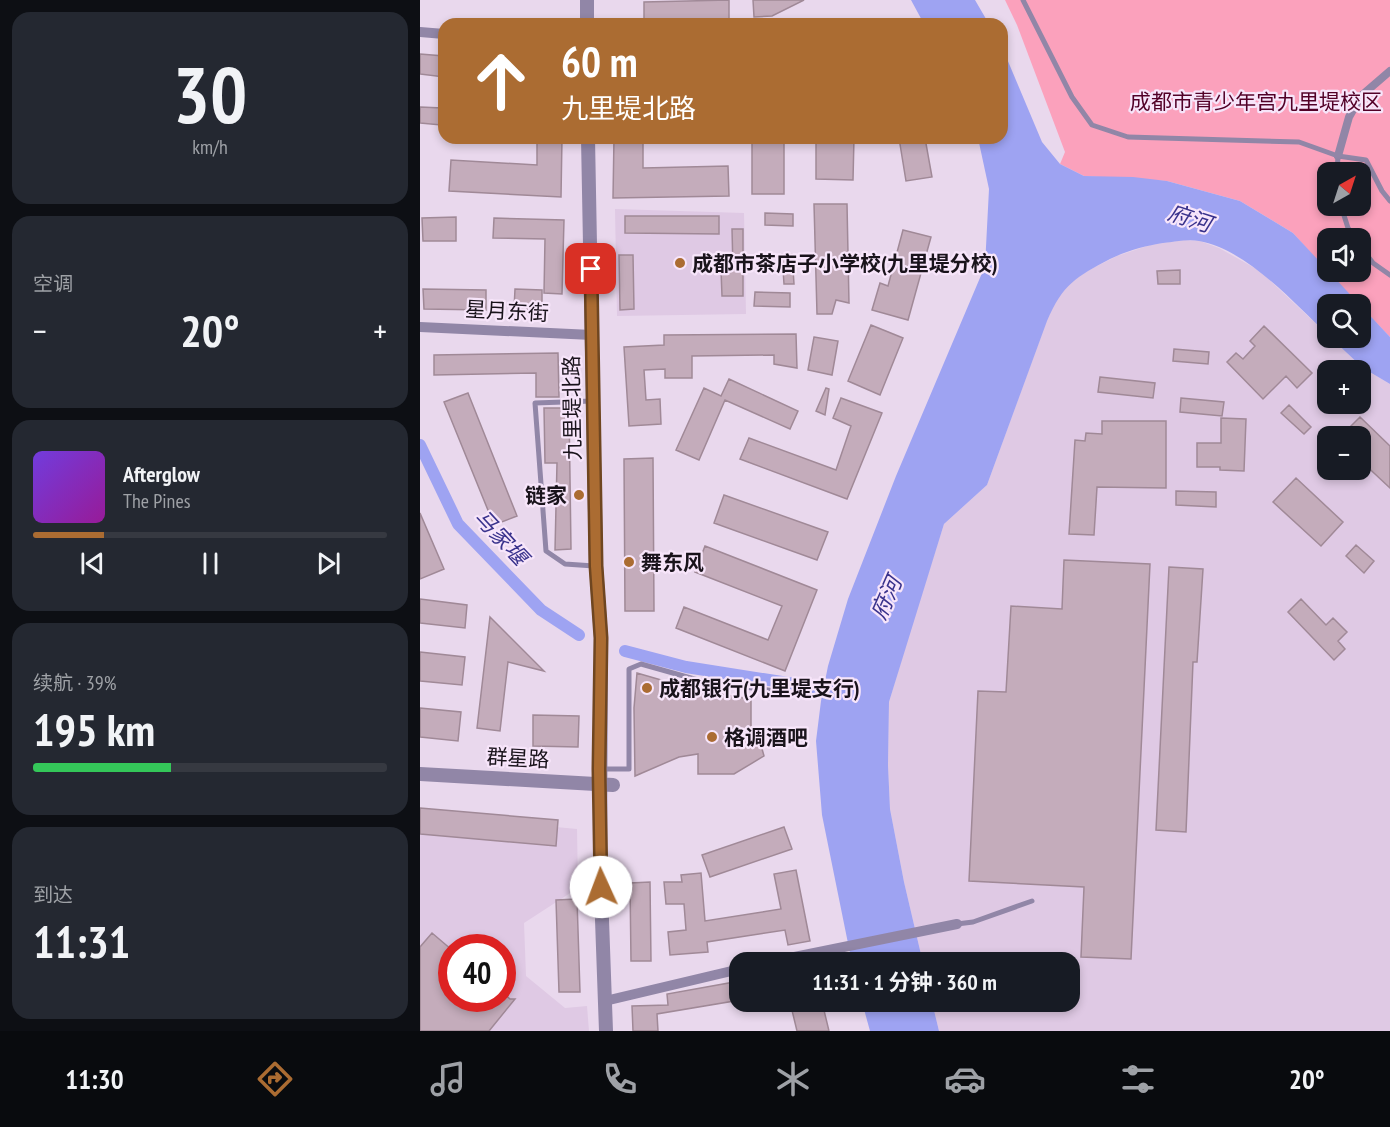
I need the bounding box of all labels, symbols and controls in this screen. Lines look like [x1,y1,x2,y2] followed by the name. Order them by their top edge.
[561,34,638,89] text: 60 m
[462,42,540,120] icon: ahead
[173,44,247,145] text: 30
[1130,88,1382,115] park label: 成都市青少年宫九里堤校区
[561,91,696,125] text: 九里堤北路
[192,134,228,160] text: km/h
[1317,162,1371,216] north arrow
[1317,162,1371,480] map controls
[1165,198,1219,239] water label: 府河
[1317,228,1371,282] button: sound
[565,243,616,294] pin
[692,250,998,277] place label: 成都市茶店子小学校(九里堤分校)
[574,252,607,285] icon: arrive
[673,256,687,270] marker: 成都市茶店子小学校(九里堤分校)
[33,271,73,297] text: 空调
[1317,294,1371,348] button: search
[464,295,550,327] street label: 星月东街
[180,301,240,359] text: 20°
[33,309,47,352] text: −
[373,309,387,352] text: +
[558,355,586,461] street label: 九里堤北路
[1317,360,1371,414] button: +
[1317,426,1371,480] button: −
[123,460,200,488] text: Afterglow
[525,482,567,509] place label: 链家
[123,488,190,514] text: The Pines
[572,488,586,502] marker: 链家
[468,503,536,574] water label: 马家堰
[76,547,109,580] icon: previous
[194,547,227,580] icon: pause
[312,547,345,580] icon: next
[641,549,704,576] place label: 舞东风
[622,555,636,569] marker: 舞东风
[864,569,909,624] water label: 府河
[33,670,116,696] text: 续航 · 39%
[659,675,860,702] place label: 成都银行(九里堤支行)
[640,681,654,695] marker: 成都银行(九里堤支行)
[33,700,155,758] text: 195 km
[724,724,808,751] place label: 格调酒吧
[705,730,719,744] marker: 格调酒吧
[486,743,550,773] street label: 群星路
[569,855,633,919] position arrow
[33,882,73,908] text: 到达
[33,912,130,970] text: 11:31
[438,934,516,1012] speed limit sign: 40
[812,968,997,996] text: 11:31 · 1 分钟 · 360 m
[254,1058,296,1100] icon: directions
[427,1058,469,1100] icon: music
[599,1058,641,1100] icon: phone
[772,1058,814,1100] icon: climate
[944,1058,986,1100] icon: car
[1117,1058,1159,1100] icon: filters
[65,1062,124,1096] text: 11:30
[1289,1062,1325,1096] text: 20°

